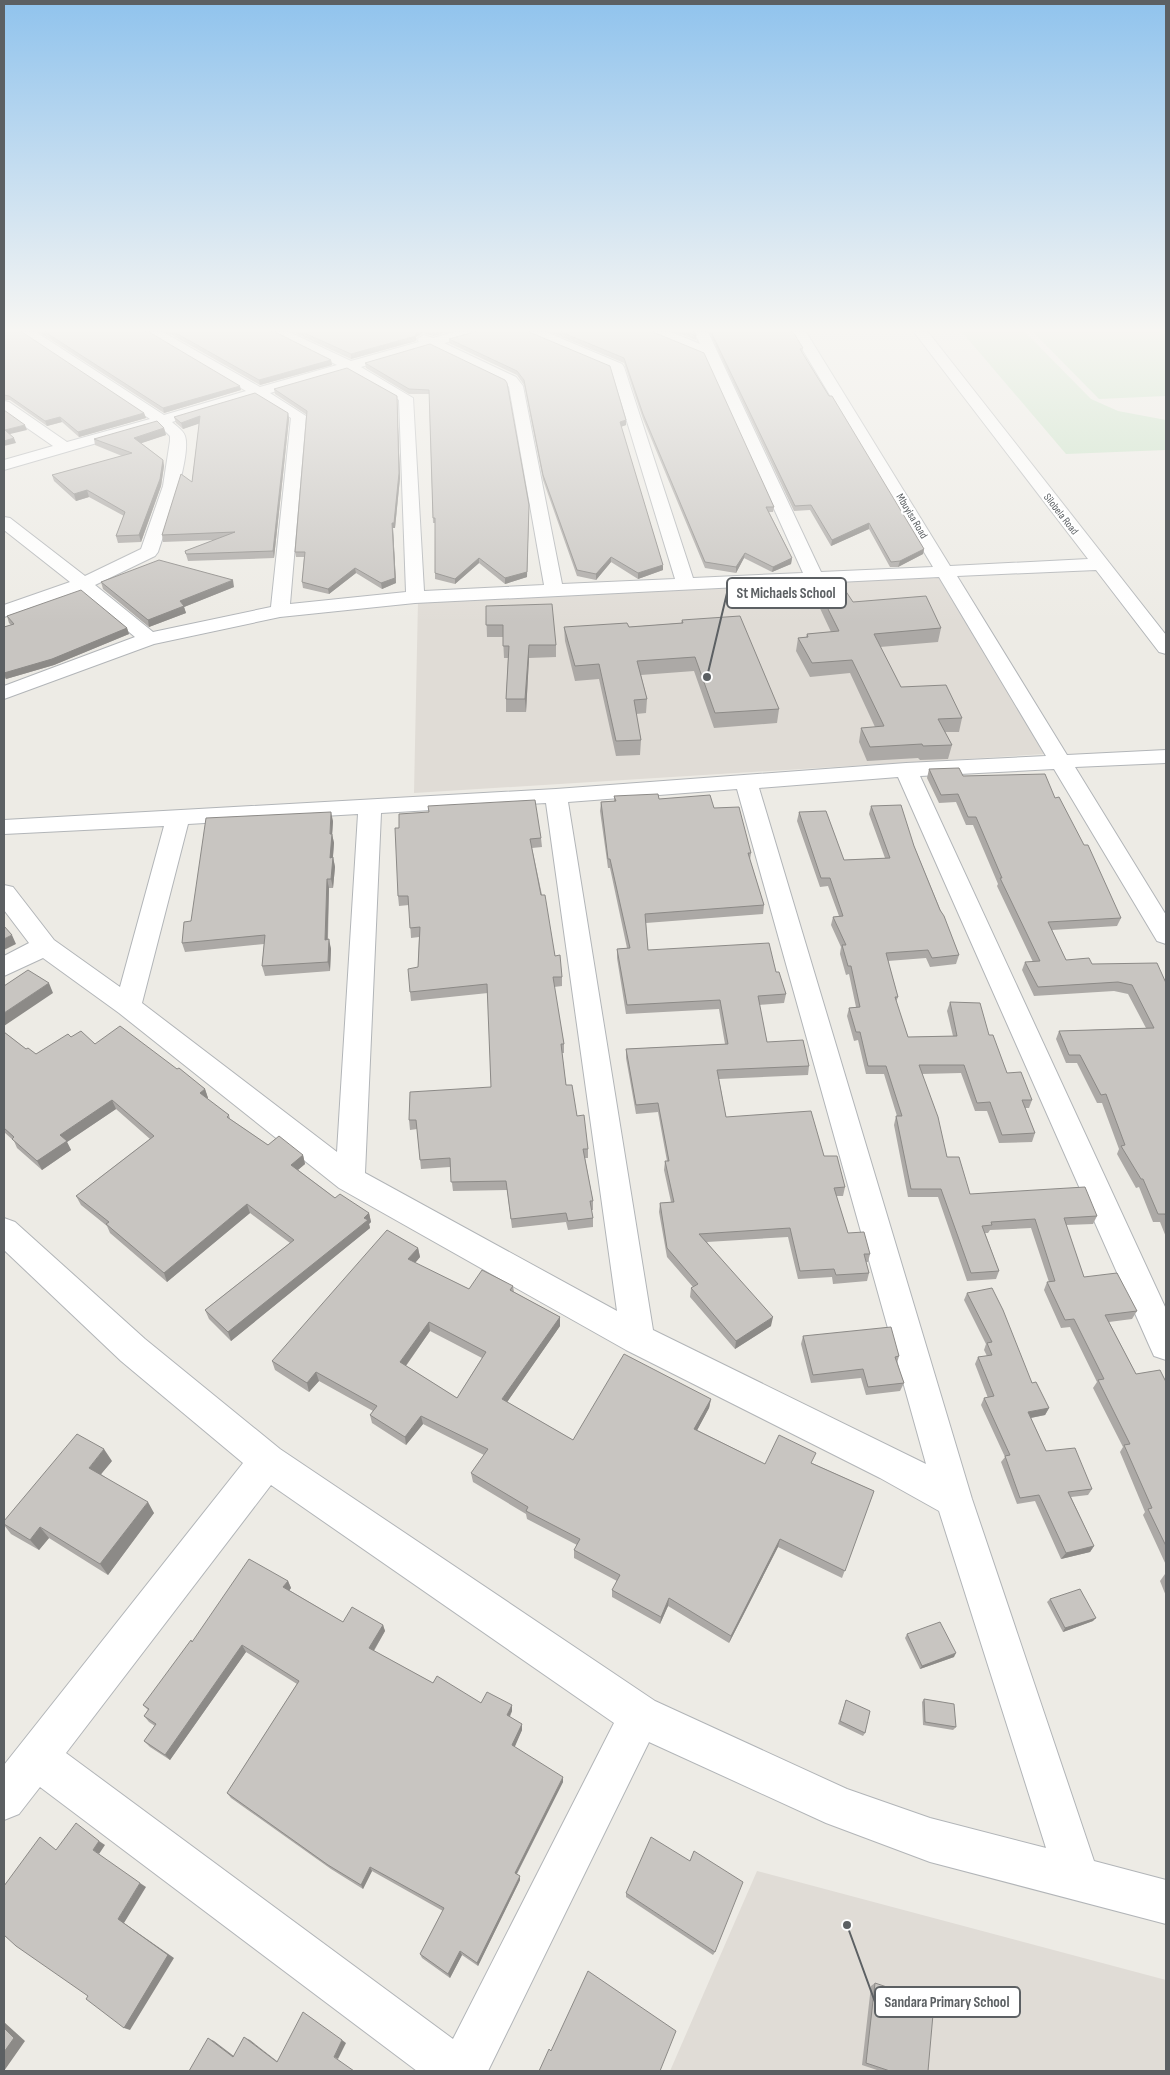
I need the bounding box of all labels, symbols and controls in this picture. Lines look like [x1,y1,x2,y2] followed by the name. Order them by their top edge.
[893,491,931,541] street label: Mbuyisa Road
[1041,491,1081,538] street label: Silobela Road
[727,578,846,608] callout: St Michaels School
[736,584,836,603] text: St Michaels School
[875,1987,1020,2017] callout: Sandara Primary School
[885,1993,1009,2012] text: Sandara Primary School

